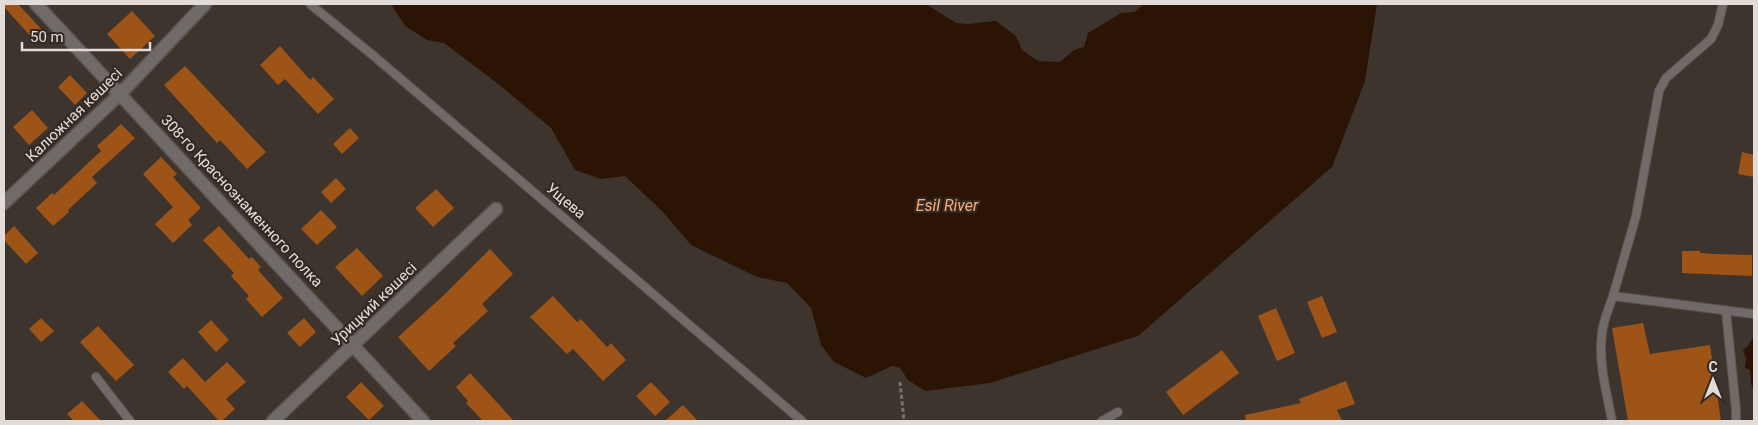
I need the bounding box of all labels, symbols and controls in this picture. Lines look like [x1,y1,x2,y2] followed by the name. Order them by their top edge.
[22,20,150,52] scale bar
[30,28,64,46] text: 50 m
[22,64,126,166] street label: Калюжная көшесі
[157,111,327,291] street label: 308-го Краснознаменного полка
[543,179,589,223] street label: Ущева
[916,196,979,215] water label: Esil River
[327,259,421,349] street label: Урицкий көшесі
[1688,355,1738,405] north arrow
[1708,359,1718,375] text: С

